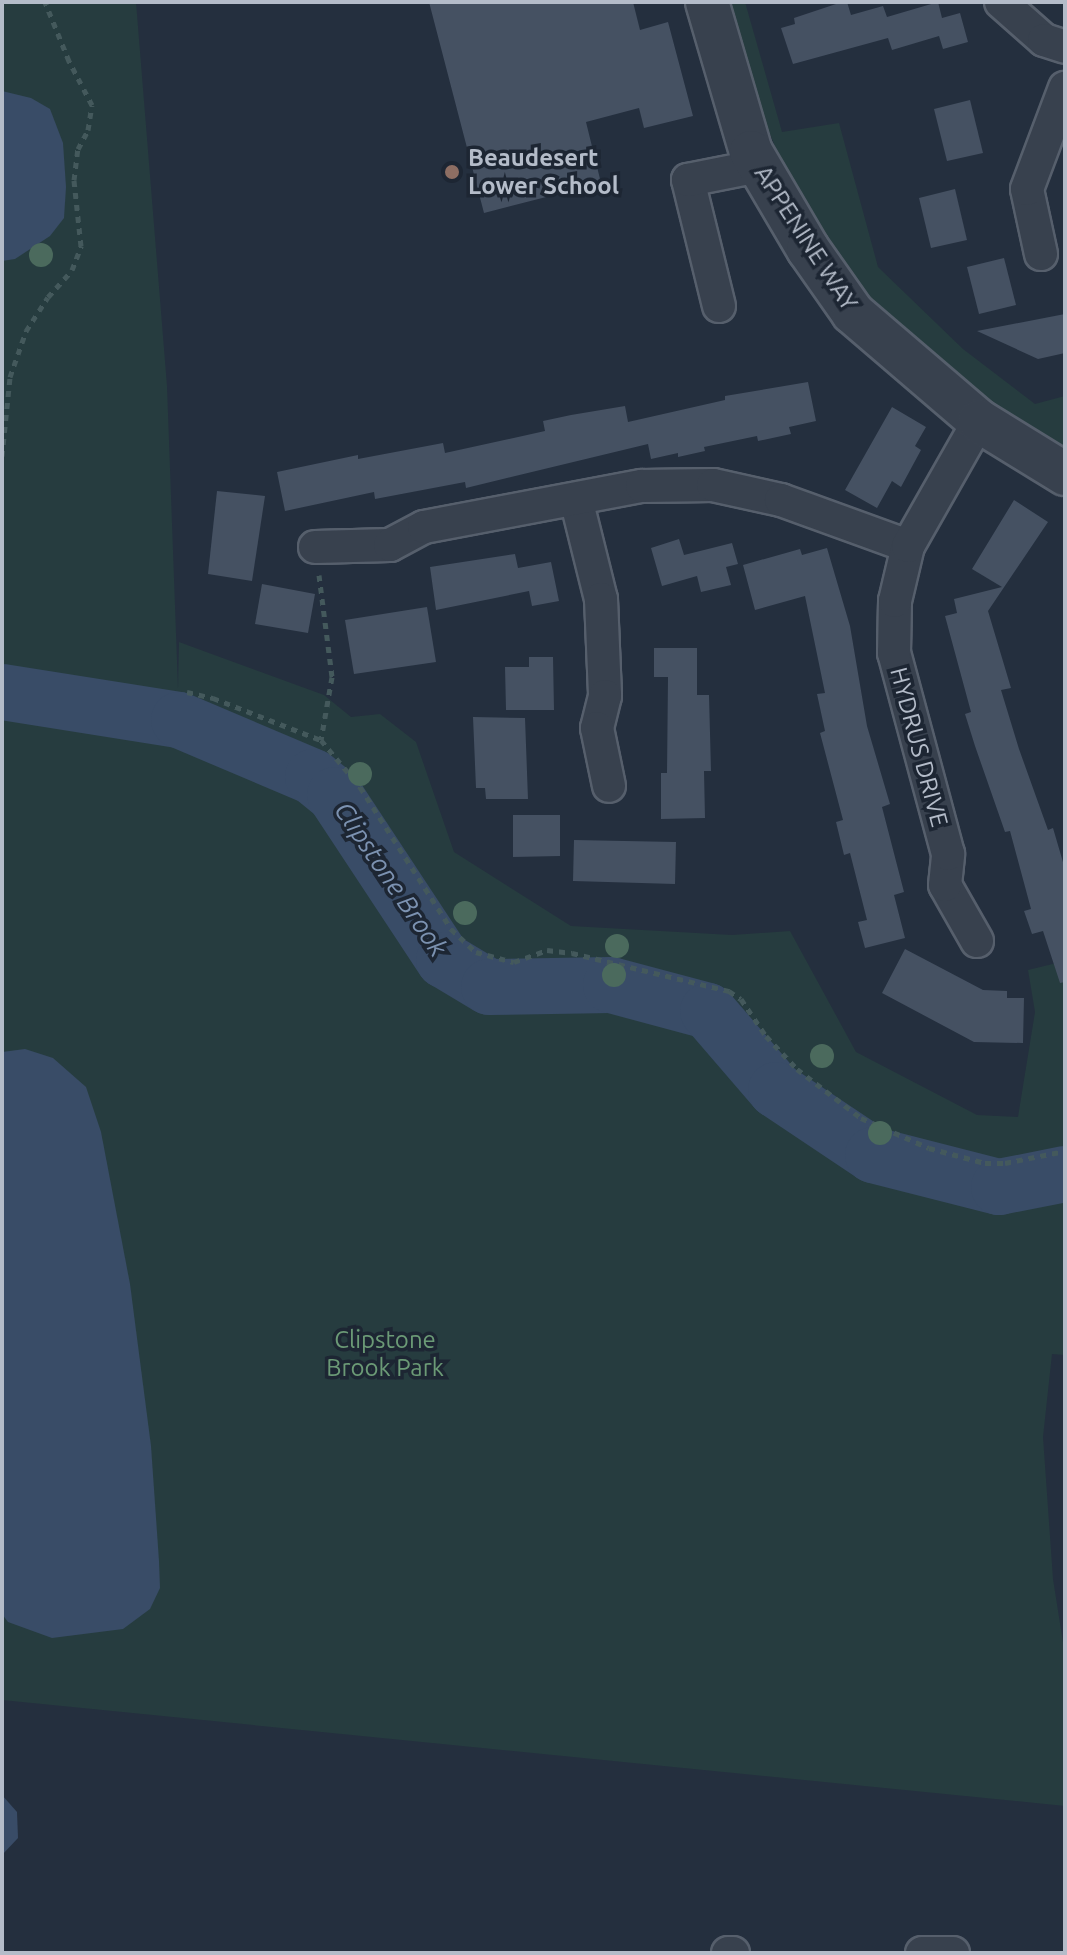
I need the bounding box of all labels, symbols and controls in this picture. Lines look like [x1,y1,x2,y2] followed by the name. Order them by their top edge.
[468,144,619,200] place label: Beaudesert Lower School
[748,160,864,316] street label: APPENINE WAY
[443,163,461,181] marker: Beaudesert Lower School
[884,664,954,830] street label: HYDRUS DRIVE
[328,796,454,962] water label: Clipstone Brook
[326,1326,444,1382] park label: Clipstone Brook Park

